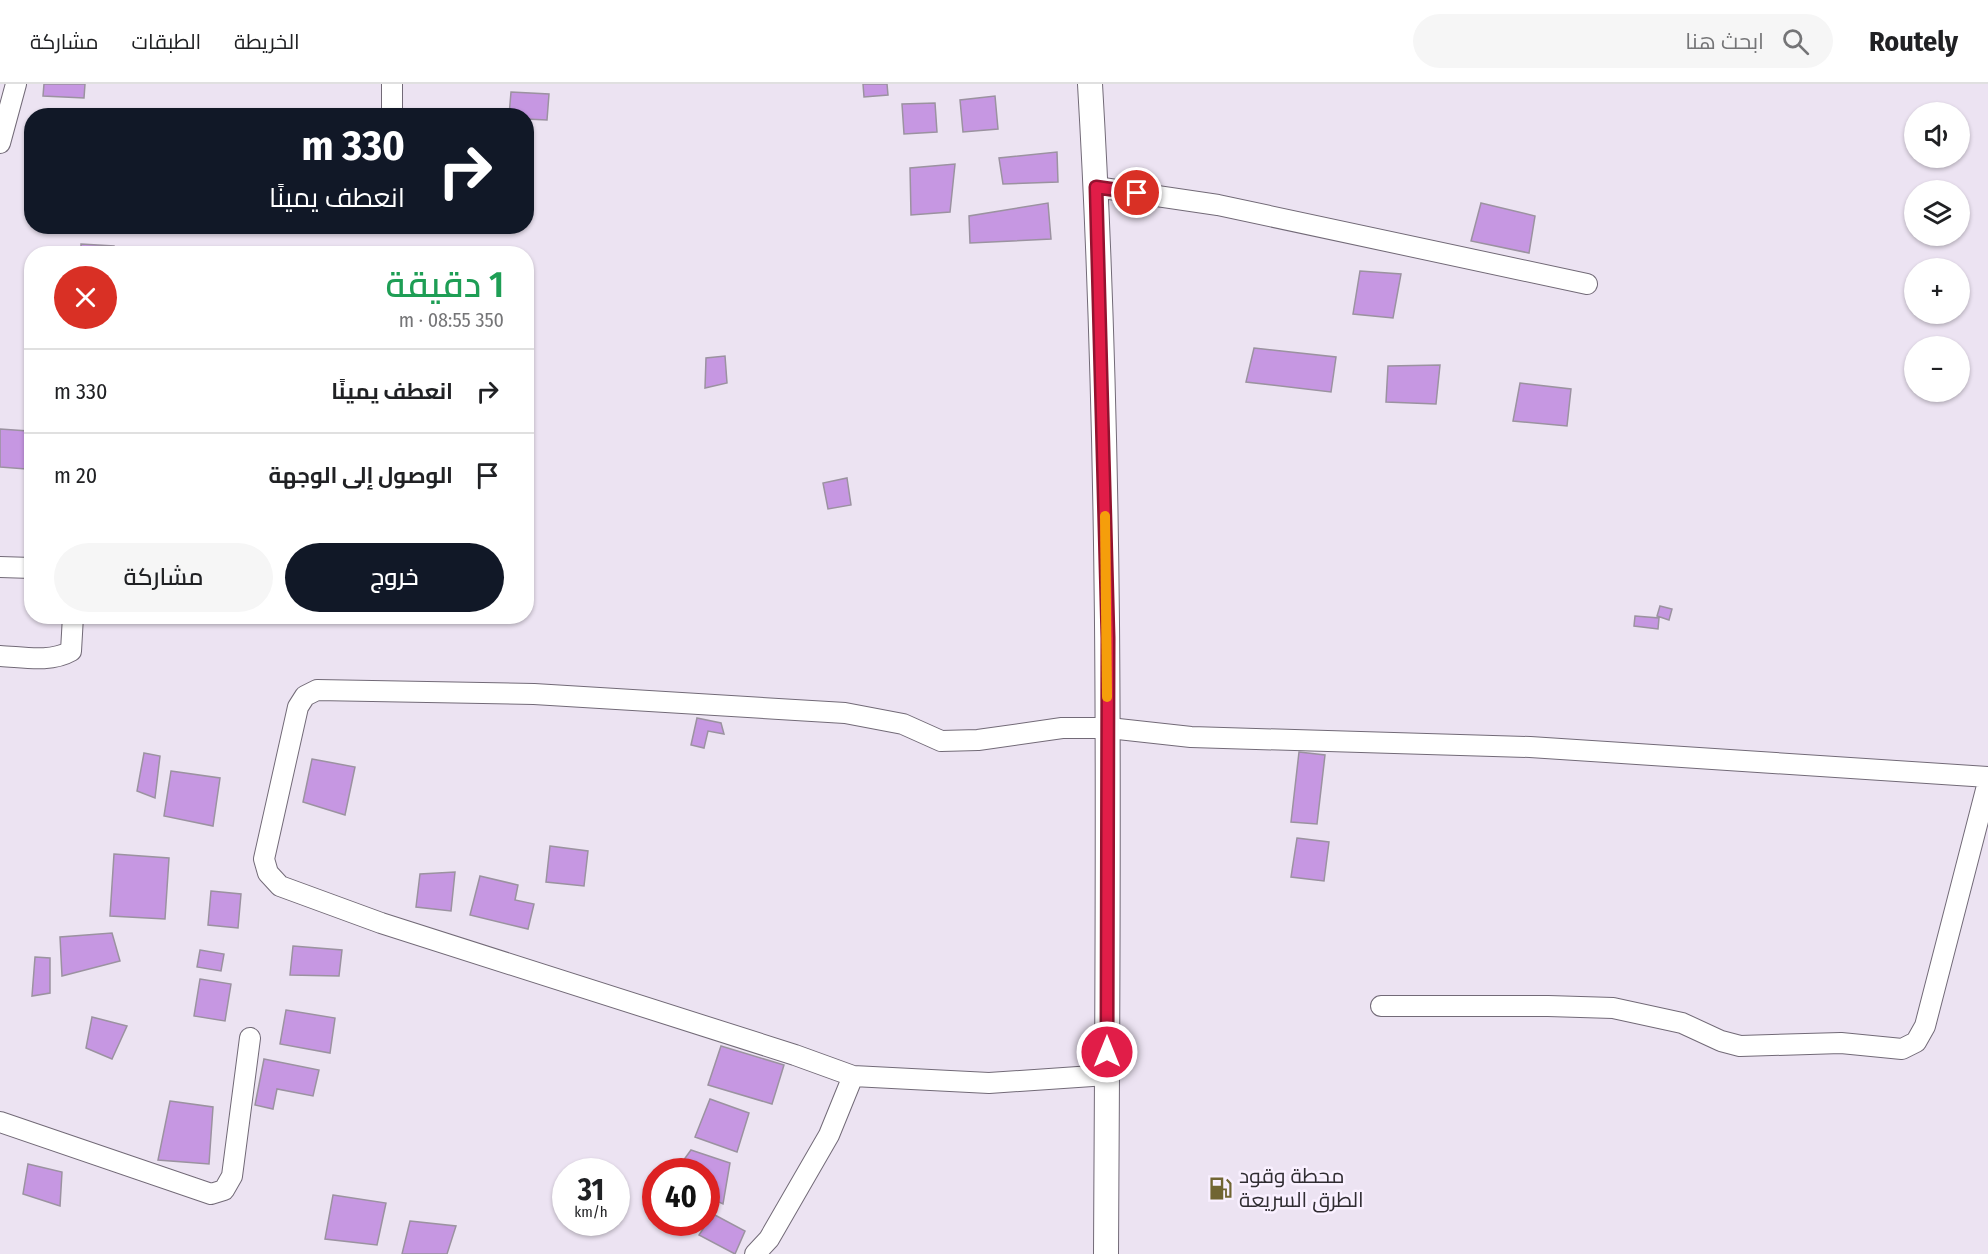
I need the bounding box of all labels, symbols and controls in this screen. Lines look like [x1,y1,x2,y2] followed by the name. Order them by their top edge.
[1413,14,1833,68] search box
[1779,25,1812,58] icon: search
[1869,25,1958,58] text: Routely
[1685,28,1764,55] text: ابحث هنا
[30,29,99,55] text: مشاركة
[132,29,201,55] text: الطبقات
[234,29,300,55] text: الخريطة
[1904,102,1970,402] map controls
[1904,102,1970,168] button: sound
[302,121,405,171] text: 330 m
[426,132,504,210] icon: right
[1111,167,1162,218] pin
[1120,176,1153,209] icon: arrive
[1904,180,1970,246] button: layers
[269,182,405,214] text: انعطف يمينًا
[1904,258,1970,324] button: +
[385,263,504,307] text: 1 دقيقة
[54,266,117,329] button: close
[399,308,504,332] text: 350 m · 08:55
[1904,336,1970,402] button: −
[471,375,504,408] icon: right
[54,378,107,405] text: 330 m
[331,378,453,405] text: انعطف يمينًا
[471,459,504,492] icon: arrive
[54,462,97,489] text: 20 m
[269,462,453,489] text: الوصول إلى الوجهة
[54,543,273,612] button: مشاركة
[285,543,504,612] button: خروج
[1075,1020,1139,1084] position arrow
[642,1158,720,1236] speed limit sign: 40
[1239,1163,1364,1213] place label: محطة وقود الطرق السريعة
[578,1172,604,1208] text: 31
[1208,1175,1234,1201] fuel station icon: محطة وقود الطرق السريعة
[574,1203,608,1221] text: km/h

